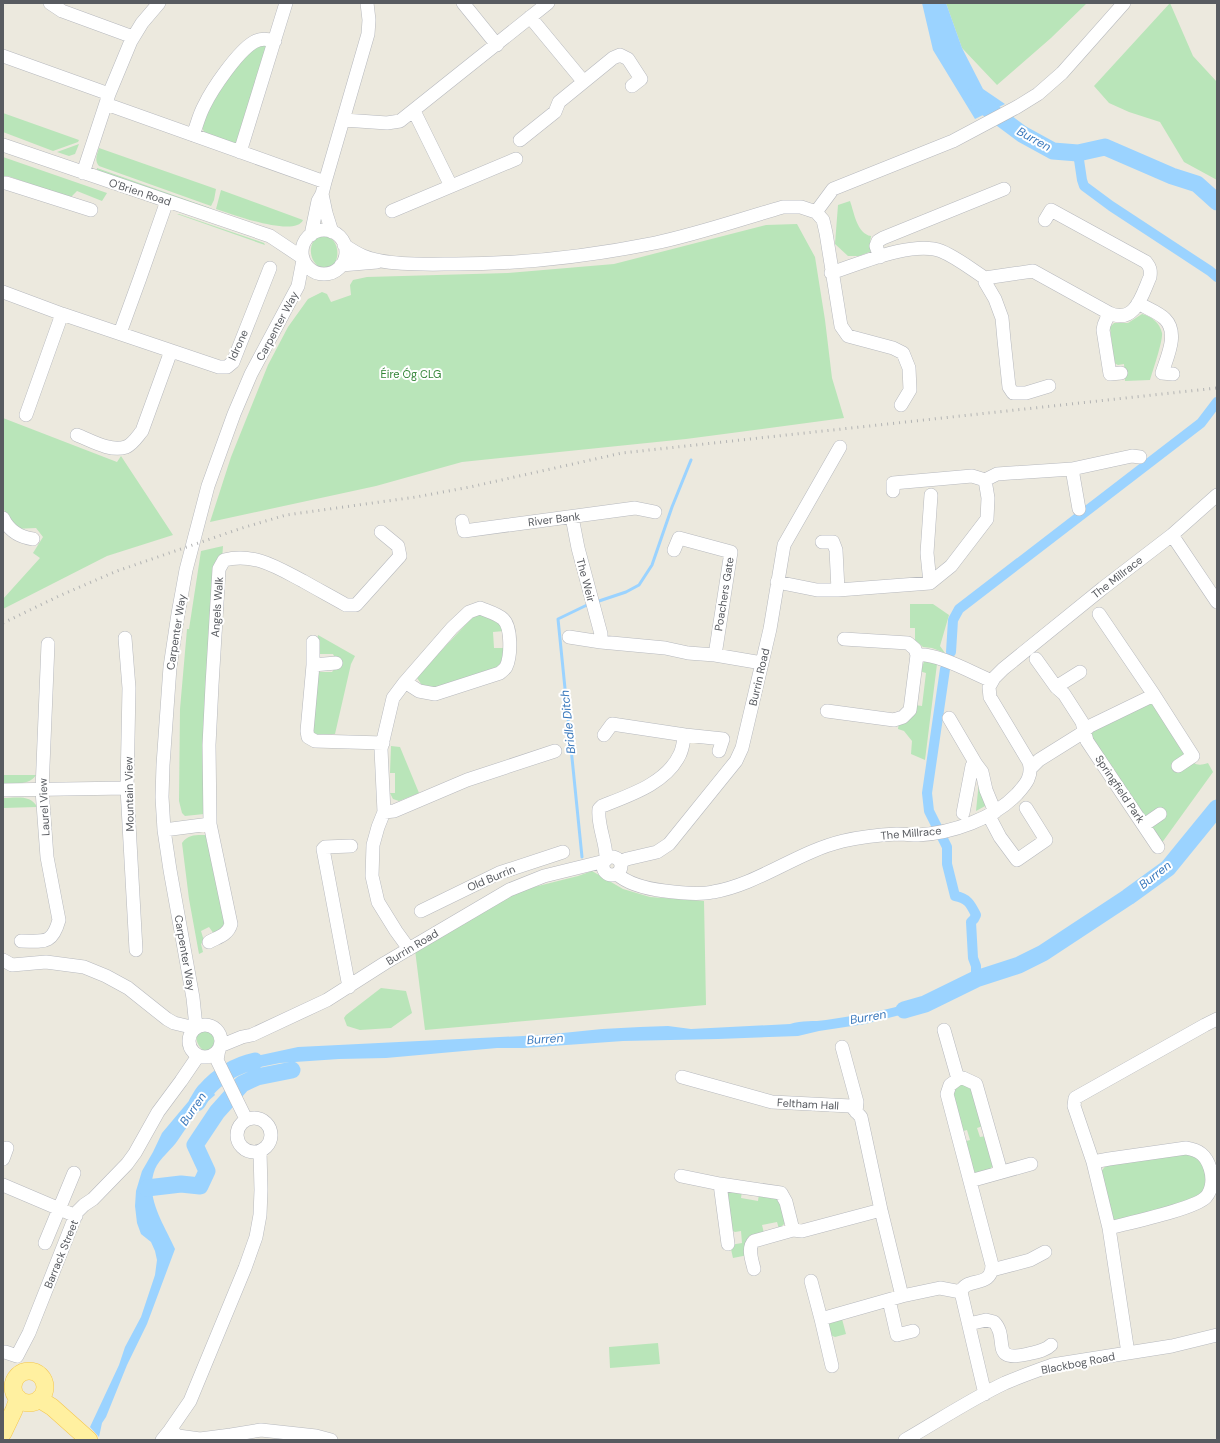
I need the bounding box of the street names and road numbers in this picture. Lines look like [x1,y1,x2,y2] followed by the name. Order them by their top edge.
[107,175,173,209] street label: O'Brien Road
[253,289,301,363] street label: Carpenter Way
[225,327,251,363] street label: Idrone
[527,509,581,529] street label: River Bank
[1089,553,1145,601] street label: The Millrace
[711,556,737,632] street label: Poachers Gate
[573,557,599,603] street label: The Weir
[208,576,226,638] street label: Angels Walk
[163,593,189,671] street label: Carpenter Way
[746,647,772,707] street label: Burrin Road
[1092,752,1148,826] street label: Springfield Park
[121,756,137,832] street label: Mountain View
[35,777,53,836] street label: Laurel View
[880,823,942,843] street label: The Millrace
[465,862,517,894] street label: Old Burrin
[171,914,199,992] street label: Carpenter Way
[383,926,441,968] street label: Burrin Road
[777,1095,839,1113] street label: Feltham Hall
[41,1218,81,1290] street label: Barrack Street
[1040,1349,1116,1377] street label: Blackbog Road

